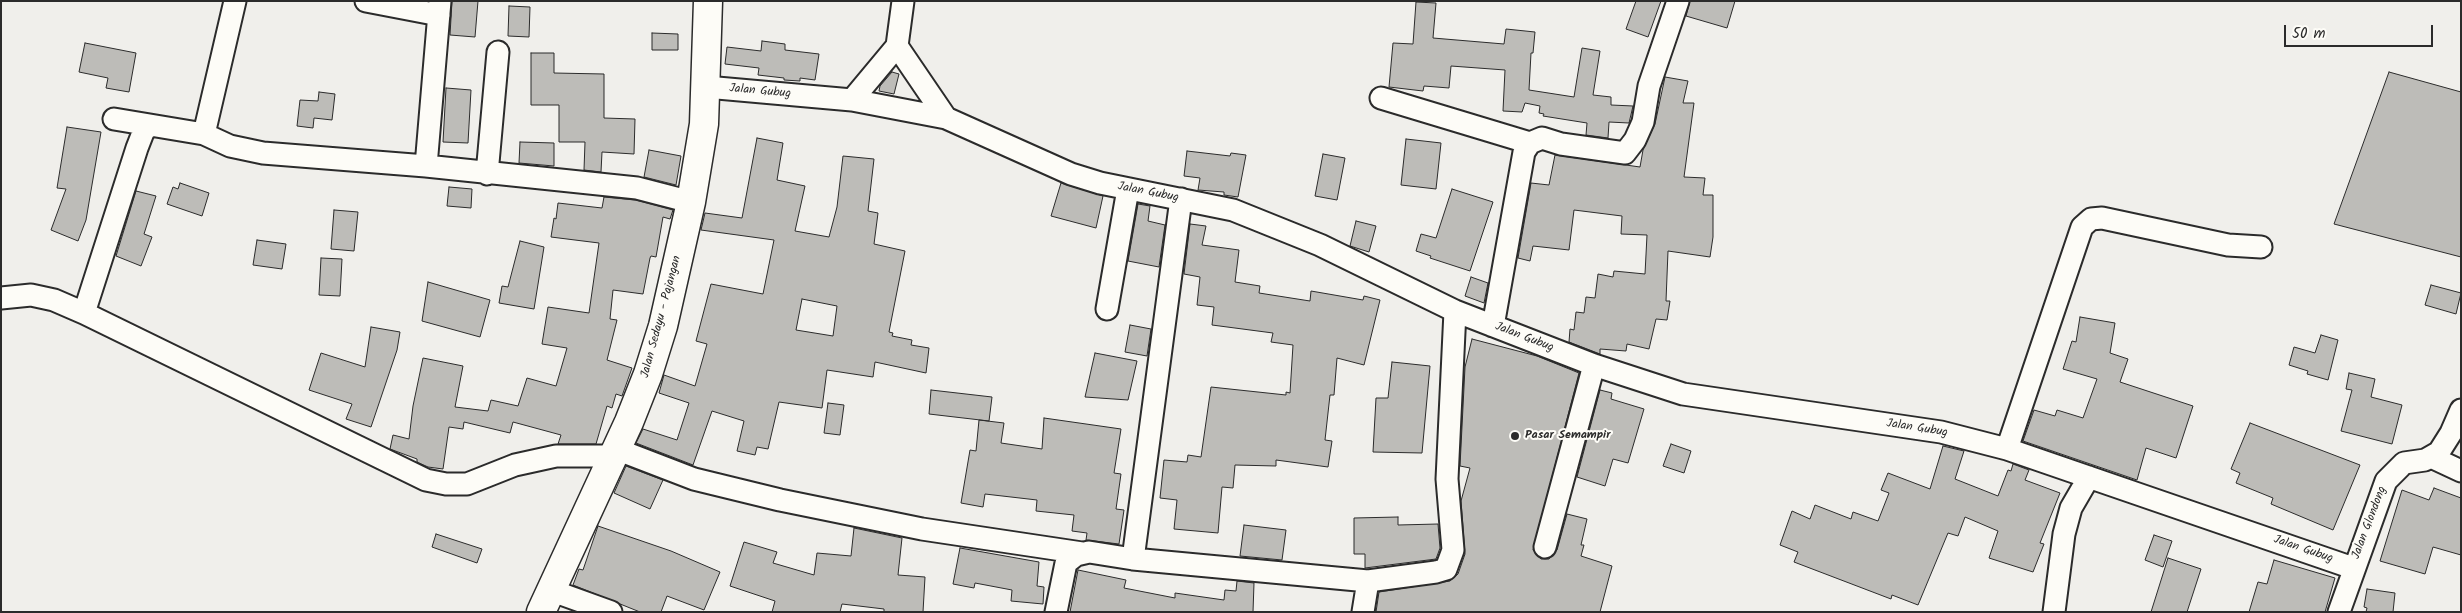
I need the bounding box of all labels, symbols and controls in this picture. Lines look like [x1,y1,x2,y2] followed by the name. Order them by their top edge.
[2287,15,2436,47] scale bar
[2292,22,2326,46] text: 50 m
[729,82,791,102] street label: Jalan Gubug
[1116,180,1180,206] street label: Jalan Gubug
[639,254,685,380] street label: Jalan Sedayu - Pajangan
[1493,320,1555,356] street label: Jalan Gubug
[1885,417,1949,441] street label: Jalan Gubug
[1525,429,1611,443] place label: Pasar Semampir
[1509,430,1521,442] marker: Pasar Semampir
[2350,485,2390,561] street label: Jalan Glondong
[2271,533,2335,567] street label: Jalan Gubug

